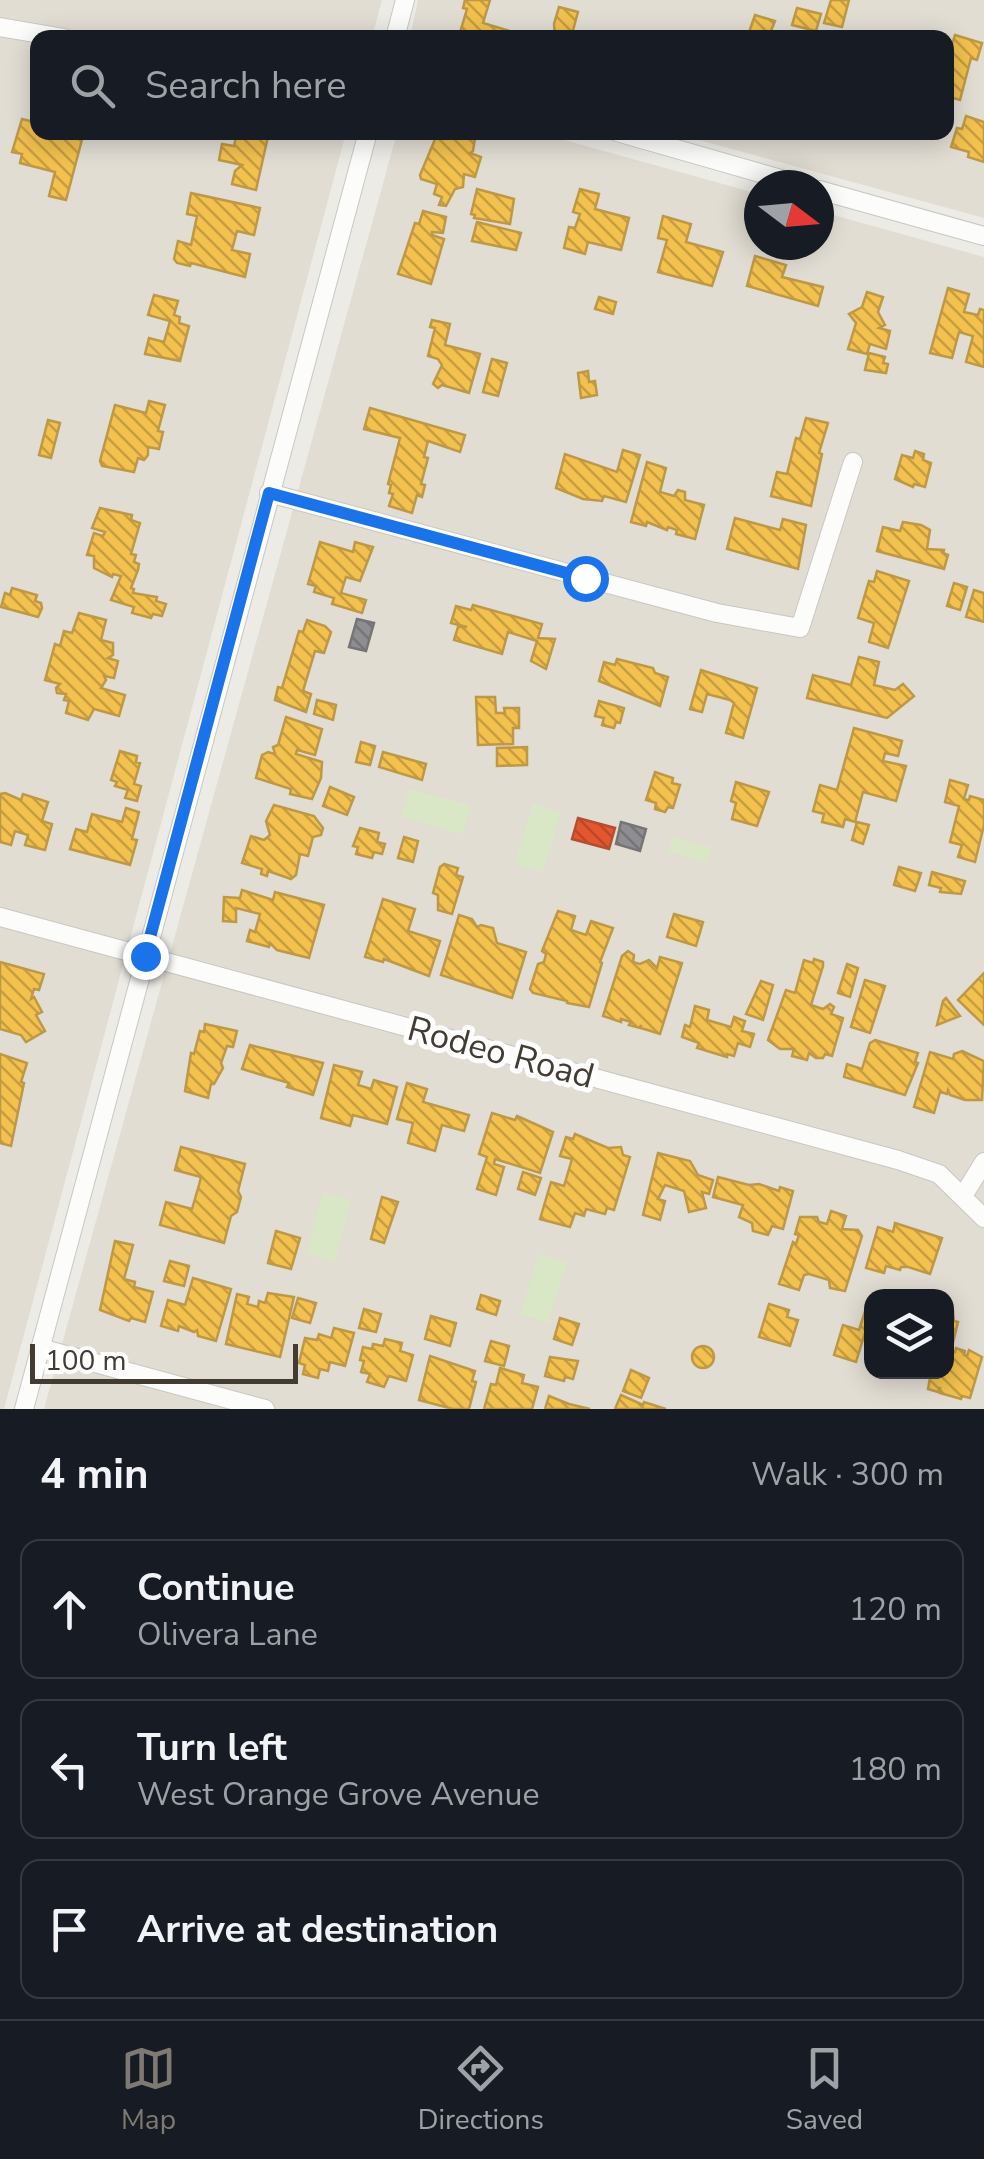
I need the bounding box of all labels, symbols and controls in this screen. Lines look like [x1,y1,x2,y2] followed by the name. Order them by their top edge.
[30,30,954,140] search box
[65,58,120,113] icon: search
[145,60,346,111] text: Search here
[744,170,834,260] north arrow
[563,556,609,602] route start
[123,934,169,980] route end
[402,1005,599,1100] street label: Rodeo Road
[864,1289,954,1379] map controls
[864,1289,954,1379] button: layers
[30,1339,298,1384] scale bar
[45,1342,127,1380] text: 100 m
[40,1446,149,1503] text: 4 min
[751,1453,944,1496] text: Walk · 300 m
[137,1562,295,1613] text: Continue
[42,1582,97,1637] icon: ahead
[849,1588,942,1631] text: 120 m
[137,1613,318,1656] text: Olivera Lane
[137,1722,287,1773] text: Turn left
[42,1742,97,1797] icon: left
[849,1748,942,1791] text: 180 m
[137,1773,539,1816] text: West Orange Grove Avenue
[42,1902,97,1957] icon: arrive
[137,1904,498,1955] text: Arrive at destination
[121,2041,176,2139] tab: Map
[418,2041,544,2139] tab: Directions
[786,2041,863,2139] tab: Saved

